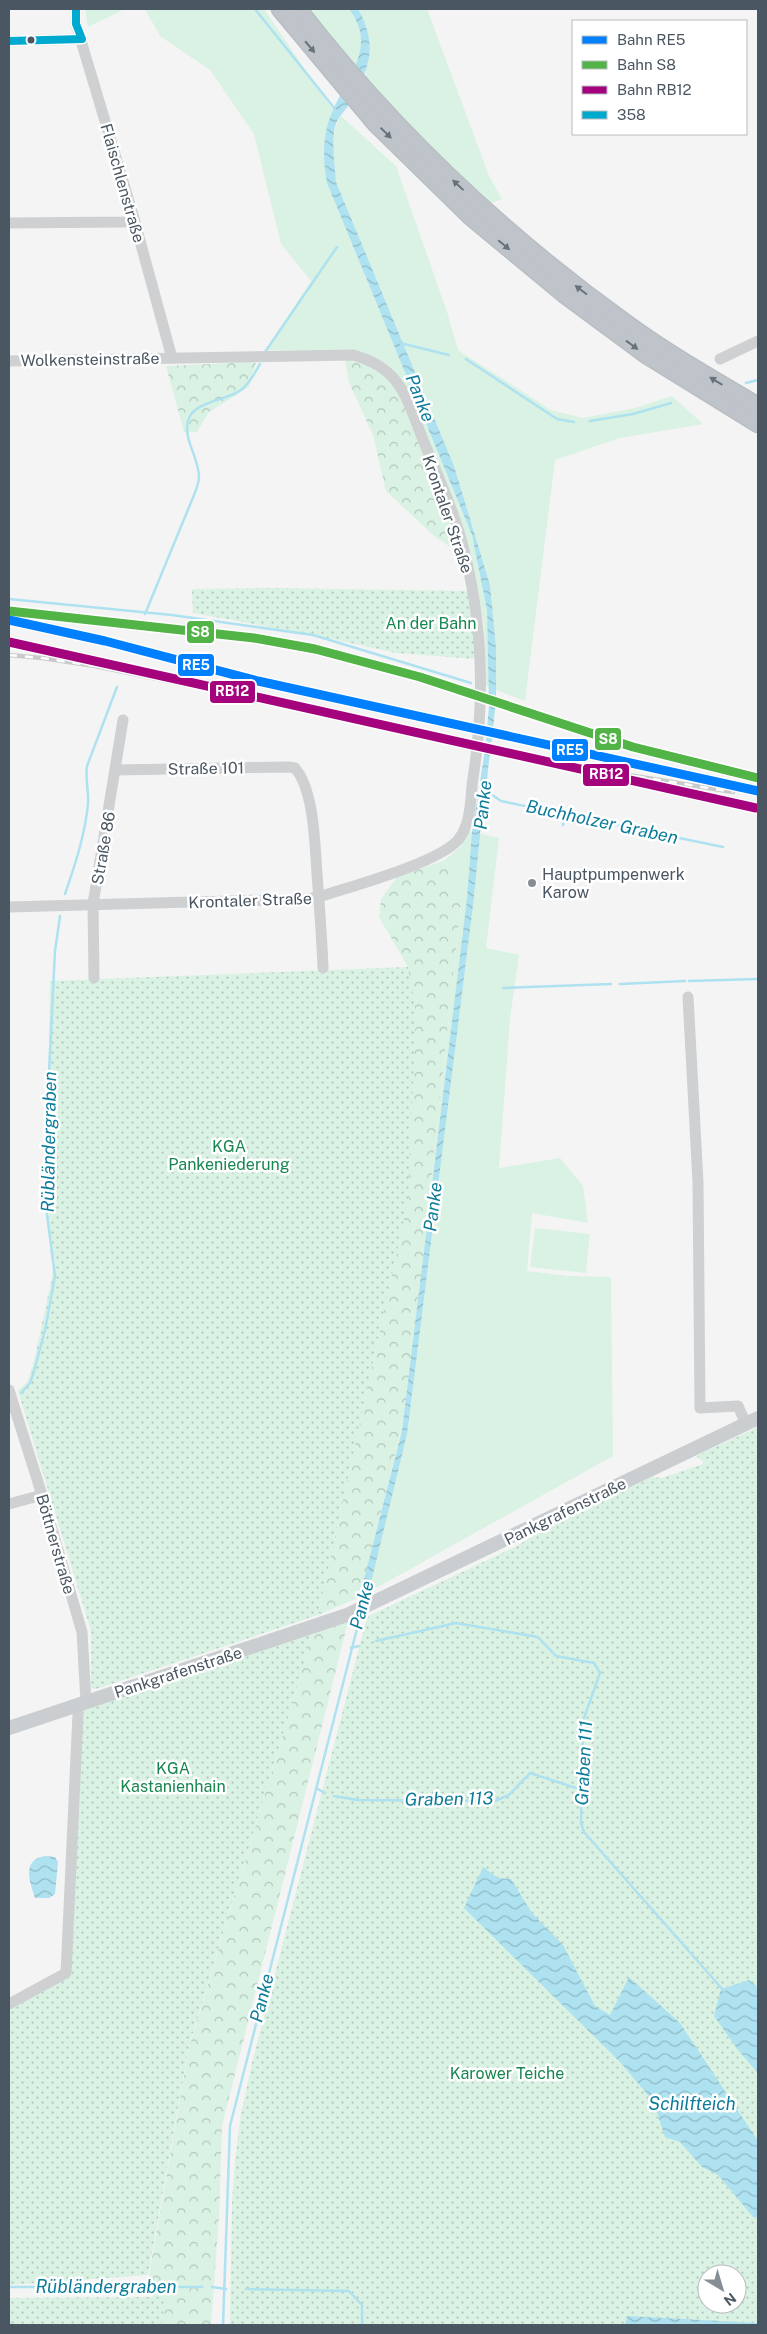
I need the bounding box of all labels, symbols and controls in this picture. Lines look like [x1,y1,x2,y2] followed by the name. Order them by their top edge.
[572,20,747,135] legend
[617,31,685,48] text: Bahn RE5
[26,35,36,45] unlabelled marker
[305,40,316,53] one-way arrow
[617,56,676,73] text: Bahn S8
[617,81,692,98] text: Bahn RB12
[617,106,646,123] text: 358
[96,121,149,245] street label: Flaischlenstraße
[380,127,392,139] one-way arrow
[452,179,464,191] one-way arrow
[498,239,511,250] one-way arrow
[575,285,588,296] one-way arrow
[625,339,638,350] one-way arrow
[20,349,160,370] street label: Wolkensteinstraße
[401,371,440,425] water label: Panke
[710,376,723,385] one-way arrow
[418,453,477,576] street label: Krontaler Straße
[385,614,477,633] park label: An der Bahn
[186,620,215,644] line badge: S8
[190,624,210,640] text: S8
[177,653,215,677] line badge: RE5
[182,657,210,673] text: RE5
[209,680,256,704] line badge: RB12
[215,683,249,699] text: RB12
[594,727,622,751] line badge: S8
[598,731,618,747] text: S8
[551,738,589,762] line badge: RE5
[556,742,584,758] text: RE5
[168,758,244,779] street label: Straße 101
[582,763,630,787] line badge: RB12
[589,766,623,782] text: RB12
[469,779,496,831] water label: Panke
[524,795,680,848] water label: Buchholzer Graben
[88,810,119,886] street label: Straße 86
[542,865,685,902] place label: Hauptpumpenwerk Karow
[526,877,538,889] marker: Hauptpumpenwerk Karow
[188,889,312,912] street label: Krontaler Straße
[37,1071,60,1213] water label: Rübländergraben
[168,1137,290,1174] park label: KGA Pankeniederung
[419,1181,446,1233] water label: Panke
[501,1474,629,1549] street label: Pankgrafenstraße
[32,1492,79,1596] street label: Böttnerstraße
[345,1578,378,1631] water label: Panke
[112,1643,244,1702] street label: Pankgrafenstraße
[571,1720,596,1806] water label: Graben 111
[120,1759,226,1796] park label: KGA Kastanienhain
[405,1787,494,1810] water label: Graben 113
[245,1971,278,2024] water label: Panke
[450,2064,564,2083] park label: Karower Teiche
[648,2093,736,2114] water label: Schilfteich
[697,2264,747,2314] north arrow
[35,2276,177,2297] water label: Rübländergraben
[721,2290,739,2309] text: N

